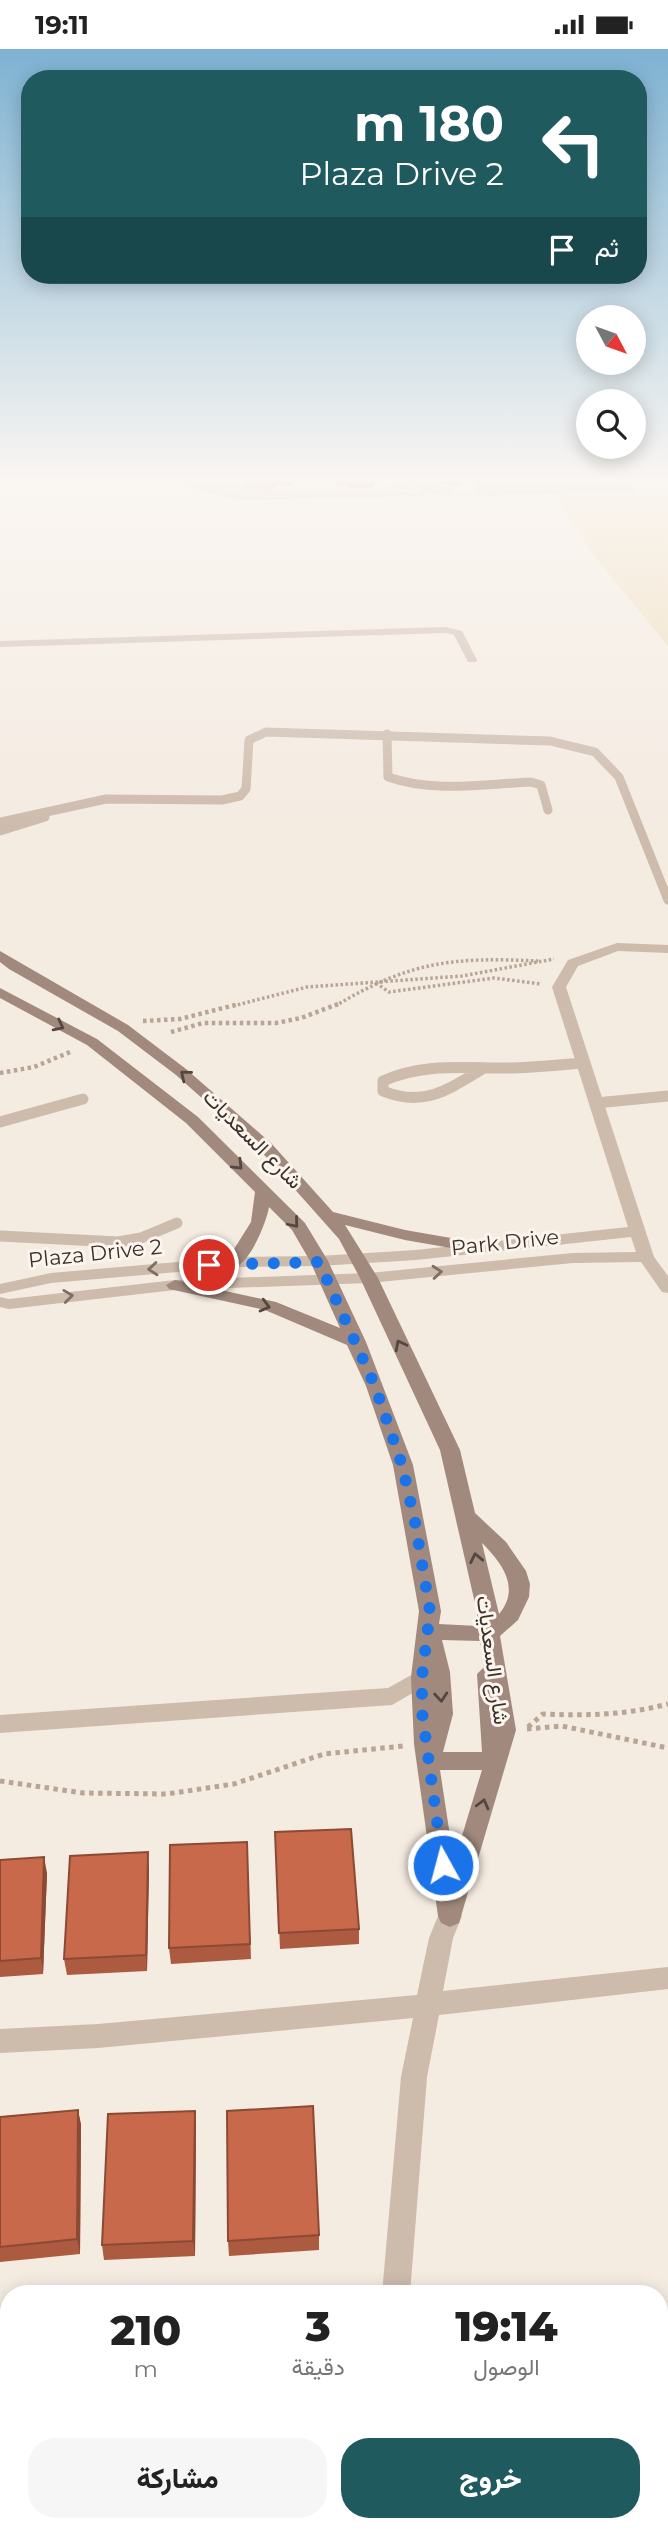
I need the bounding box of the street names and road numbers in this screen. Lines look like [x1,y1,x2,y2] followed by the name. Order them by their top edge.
[197,1084,308,1195] street label: شارع السعديات
[450,1224,560,1260] street label: Park Drive
[27,1234,163,1272] street label: Plaza Drive 2
[470,1594,514,1726] street label: شارع السعديات

